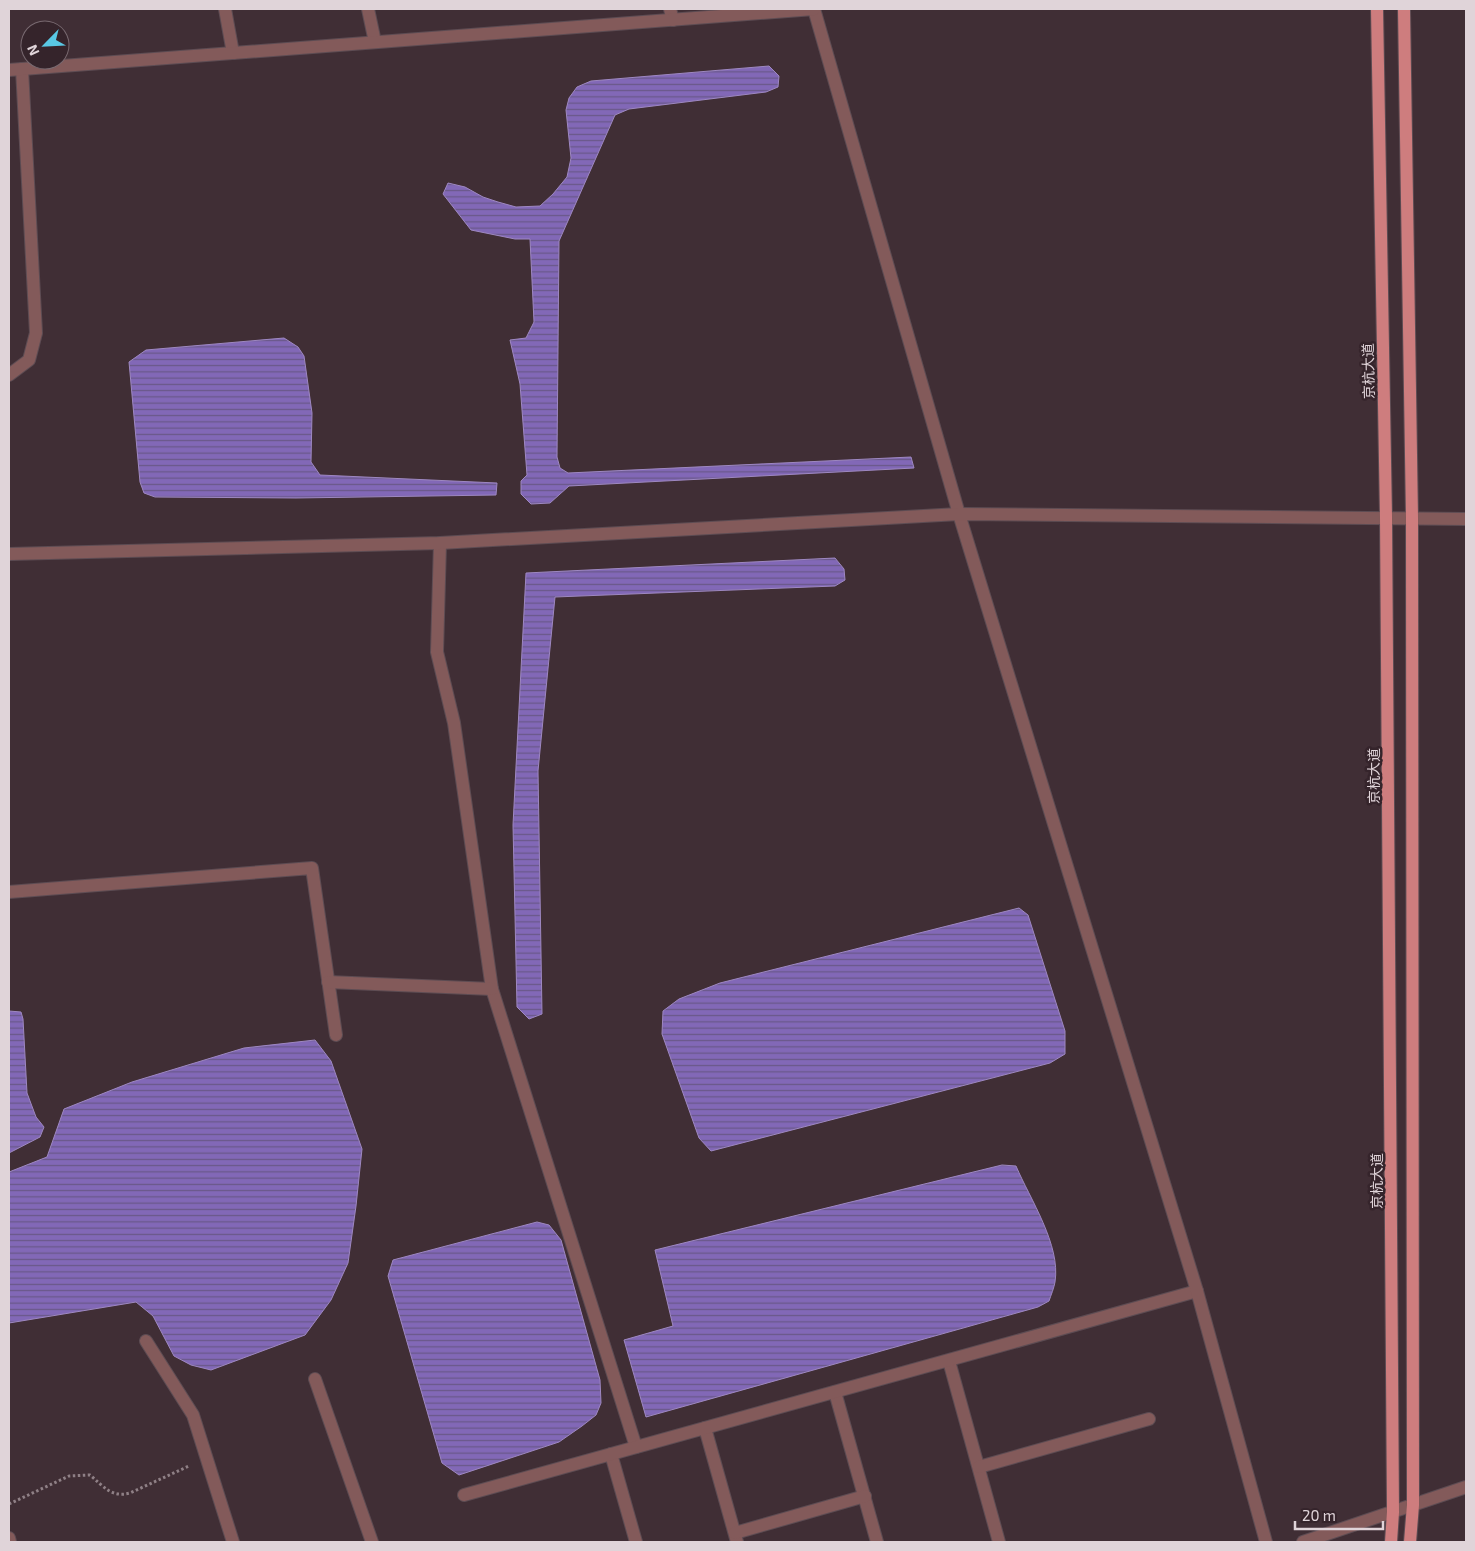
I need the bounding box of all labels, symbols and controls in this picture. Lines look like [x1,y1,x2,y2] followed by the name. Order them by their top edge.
[20,20,70,70] north arrow
[23,42,42,59] text: N
[1359,343,1377,399] street label: 京杭大道
[1365,748,1382,804] street label: 京杭大道
[1368,1153,1385,1209] street label: 京杭大道
[1295,1498,1382,1530] scale bar
[1302,1506,1336,1524] text: 20 m

